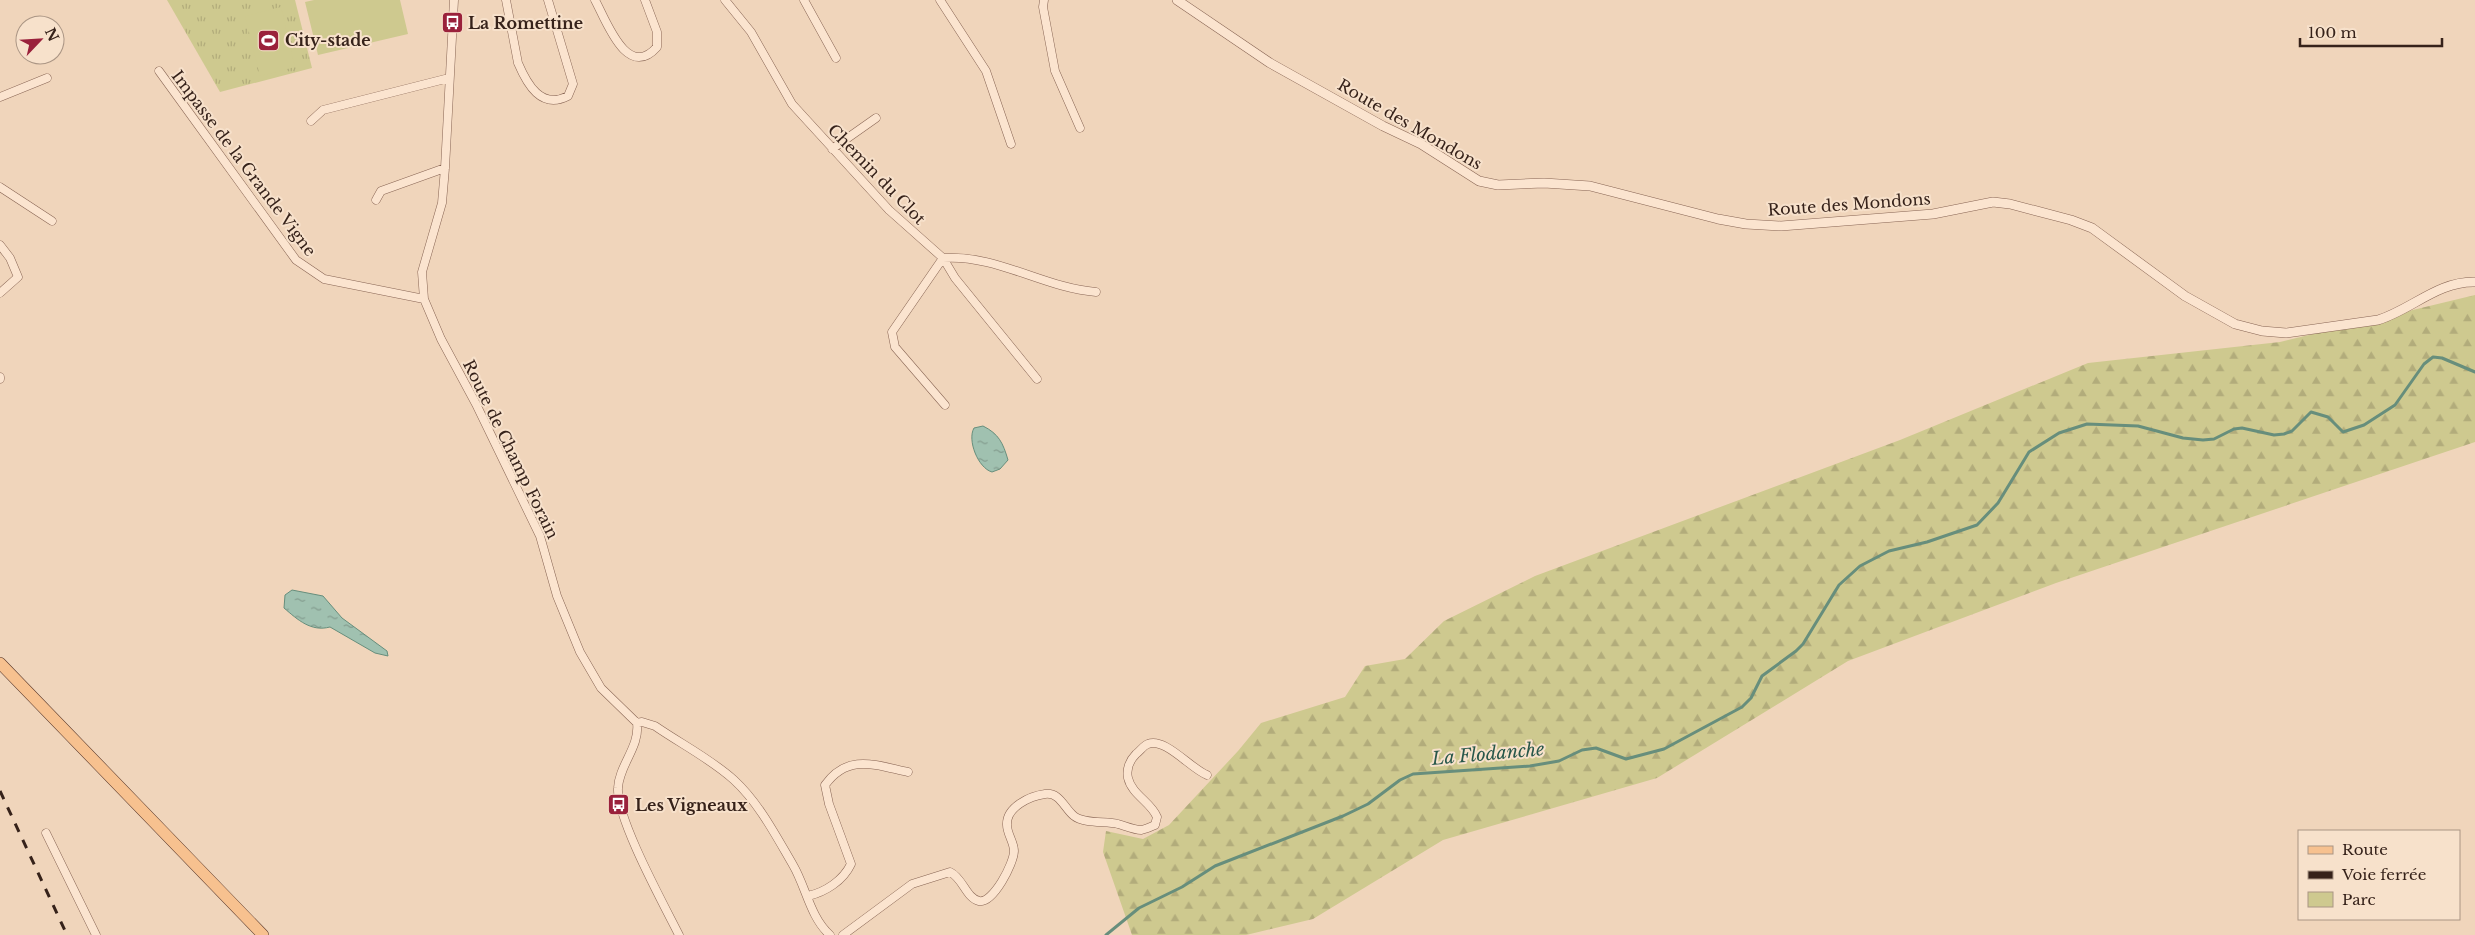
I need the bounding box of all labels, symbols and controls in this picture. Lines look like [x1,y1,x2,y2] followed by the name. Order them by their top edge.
[440,11,464,35] bus stop icon: La Romettine
[468,13,583,33] place label: La Romettine
[15,15,65,65] north arrow
[2300,15,2442,47] scale bar
[2308,23,2357,42] text: 100 m
[41,25,63,44] text: N
[257,28,281,52] sports icon: City-stade
[285,30,371,50] place label: City-stade
[167,66,321,260] street label: Impasse de la Grande Vigne
[1334,75,1486,173] street label: Route des Mondons
[824,120,930,228] street label: Chemin du Clot
[1767,188,1931,220] street label: Route des Mondons
[459,356,563,542] street label: Route de Champ Forain
[1430,738,1545,770] water label: La Flodanche
[607,793,631,817] bus stop icon: Les Vigneaux
[635,795,748,815] place label: Les Vigneaux
[2298,830,2460,920] legend
[2342,840,2388,859] text: Route
[2341,865,2426,884] text: Voie ferrée
[2342,890,2375,909] text: Parc

